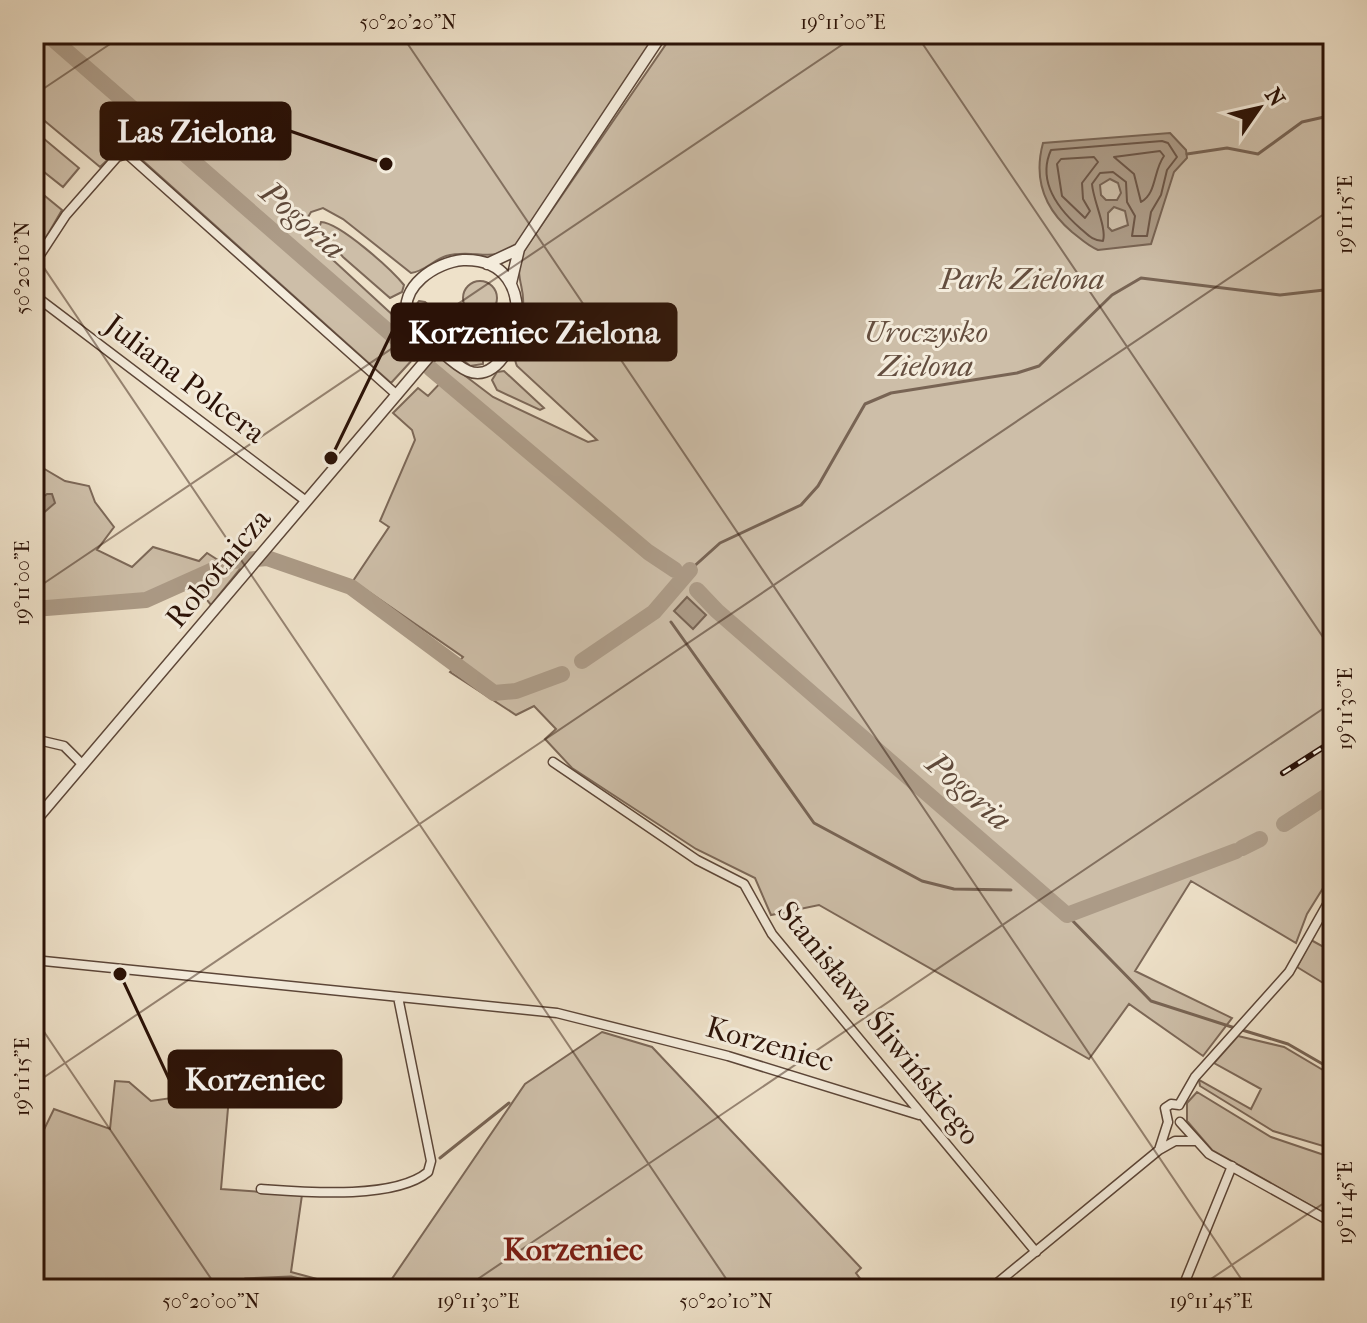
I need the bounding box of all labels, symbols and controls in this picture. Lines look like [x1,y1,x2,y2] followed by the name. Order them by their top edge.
[360,11,456,34] text: 50°20'20"N
[800,11,886,34] text: 19°11'00"E
[1219,68,1299,148] north arrow
[1259,83,1290,112] text: N
[101,103,290,159] callout: Las Zielona
[117,113,276,150] text: Las Zielona
[251,172,353,267] water label: Pogoria
[1334,175,1357,255] text: 19°11'15"E
[11,221,34,315] text: 50°20'10"N
[938,262,1104,297] park label: Park Zielona
[392,304,676,360] callout: Korzeniec Zielona
[96,307,273,452] street label: Juliana Polcera
[408,314,661,351] text: Korzeniec Zielona
[864,315,988,384] park label: Uroczysko Zielona
[159,501,279,635] street label: Robotnicza
[11,540,34,626] text: 19°11'00"E
[1334,668,1357,750] text: 19°11'30"E
[917,743,1019,838] water label: Pogoria
[770,894,988,1152] street label: Stanisława Śliwińskiego
[702,1010,838,1079] street label: Korzeniec
[11,1037,34,1117] text: 19°11'15"E
[169,1051,341,1107] callout: Korzeniec
[185,1061,325,1098] text: Korzeniec
[1334,1161,1357,1245] text: 19°11'45"E
[503,1231,643,1268] district label: Korzeniec
[162,1290,260,1313] text: 50°20'00"N
[437,1290,519,1313] text: 19°11'30"E
[679,1290,773,1313] text: 50°20'10"N
[1169,1290,1253,1313] text: 19°11'45"E

